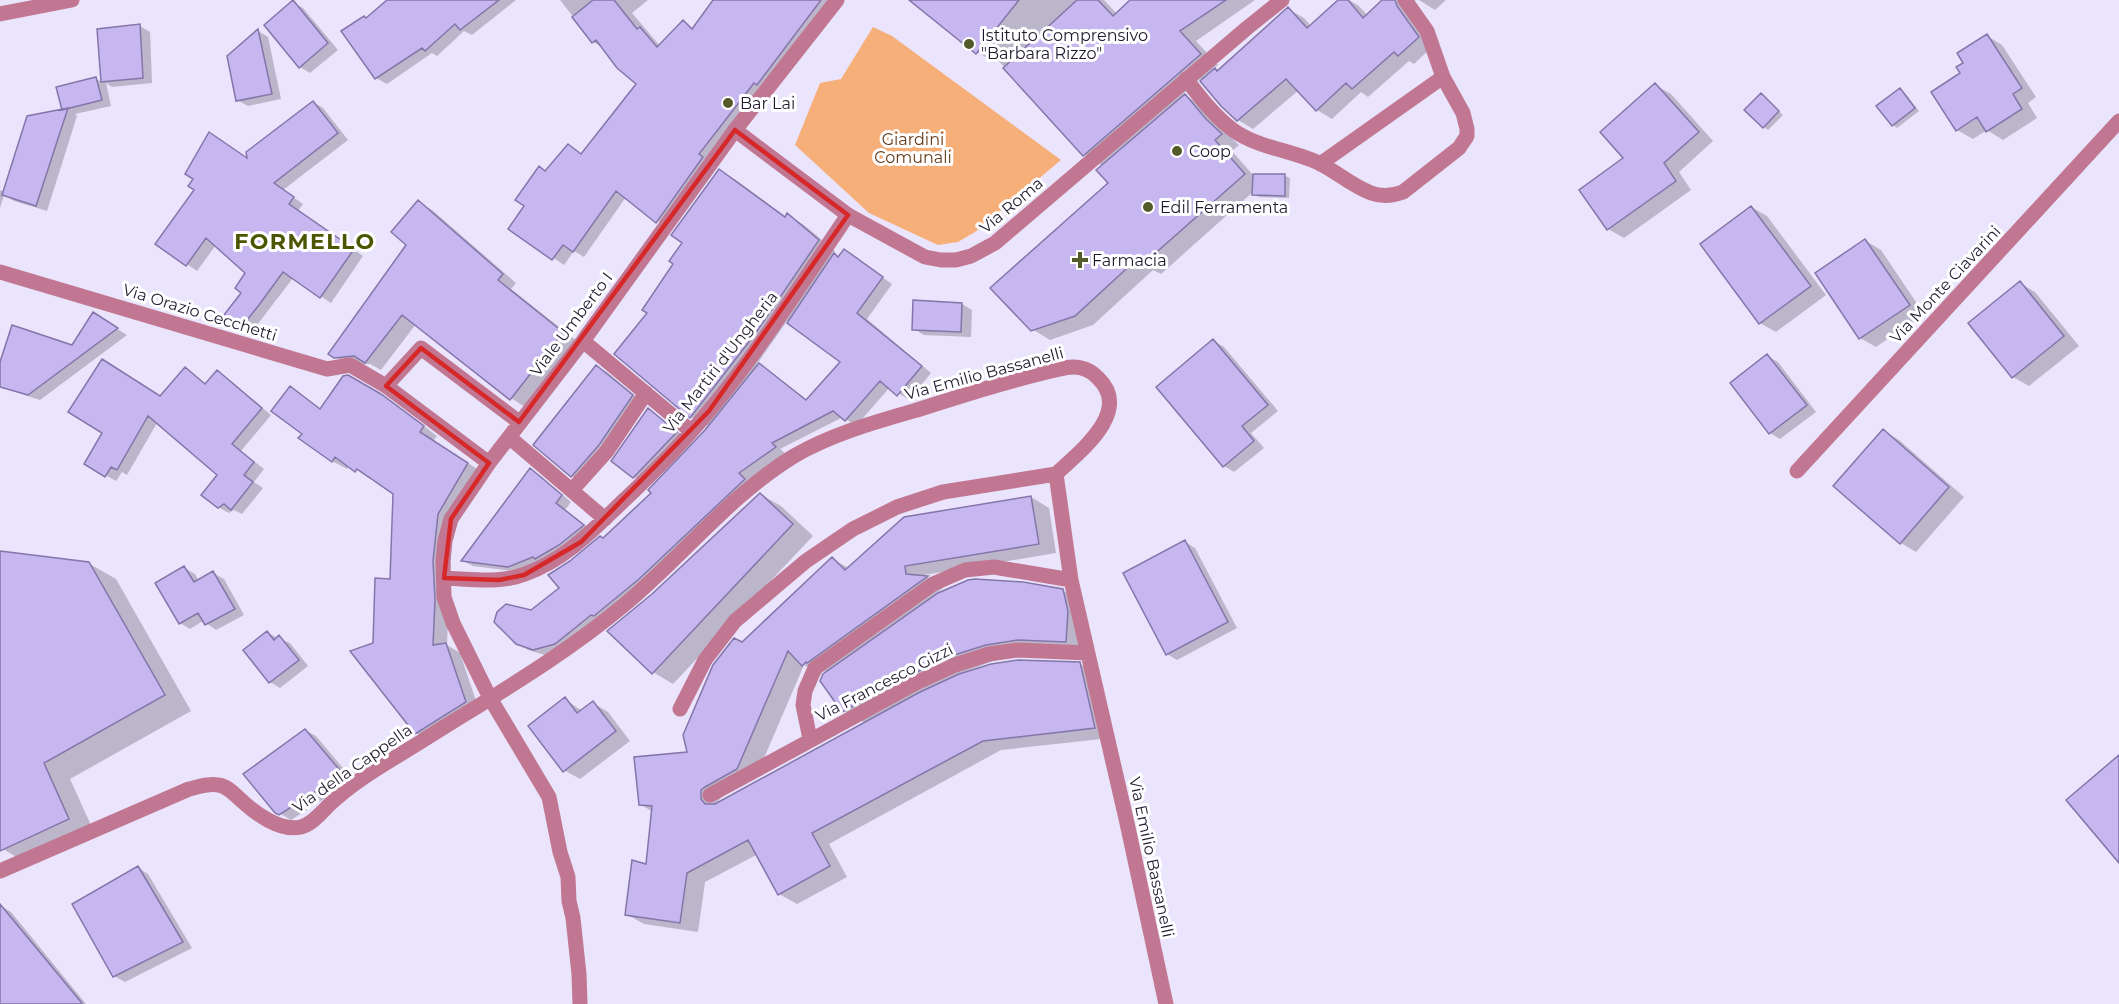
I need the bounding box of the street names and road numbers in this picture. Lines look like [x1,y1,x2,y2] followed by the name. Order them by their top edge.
[976,173,1047,237] street label: Via Roma
[1886,222,2005,347] street label: Via Monte Ciavarini
[526,269,617,380] street label: Viale Umberto I
[121,280,279,345] street label: Via Orazio Cecchetti
[659,288,782,437] street label: Via Martiri d'Ungheria
[903,343,1066,404] street label: Via Emilio Bassanelli
[812,640,956,725] street label: Via Francesco Gizzi
[289,720,416,817] street label: Via della Cappella
[1125,775,1178,939] street label: Via Emilio Bassanelli

